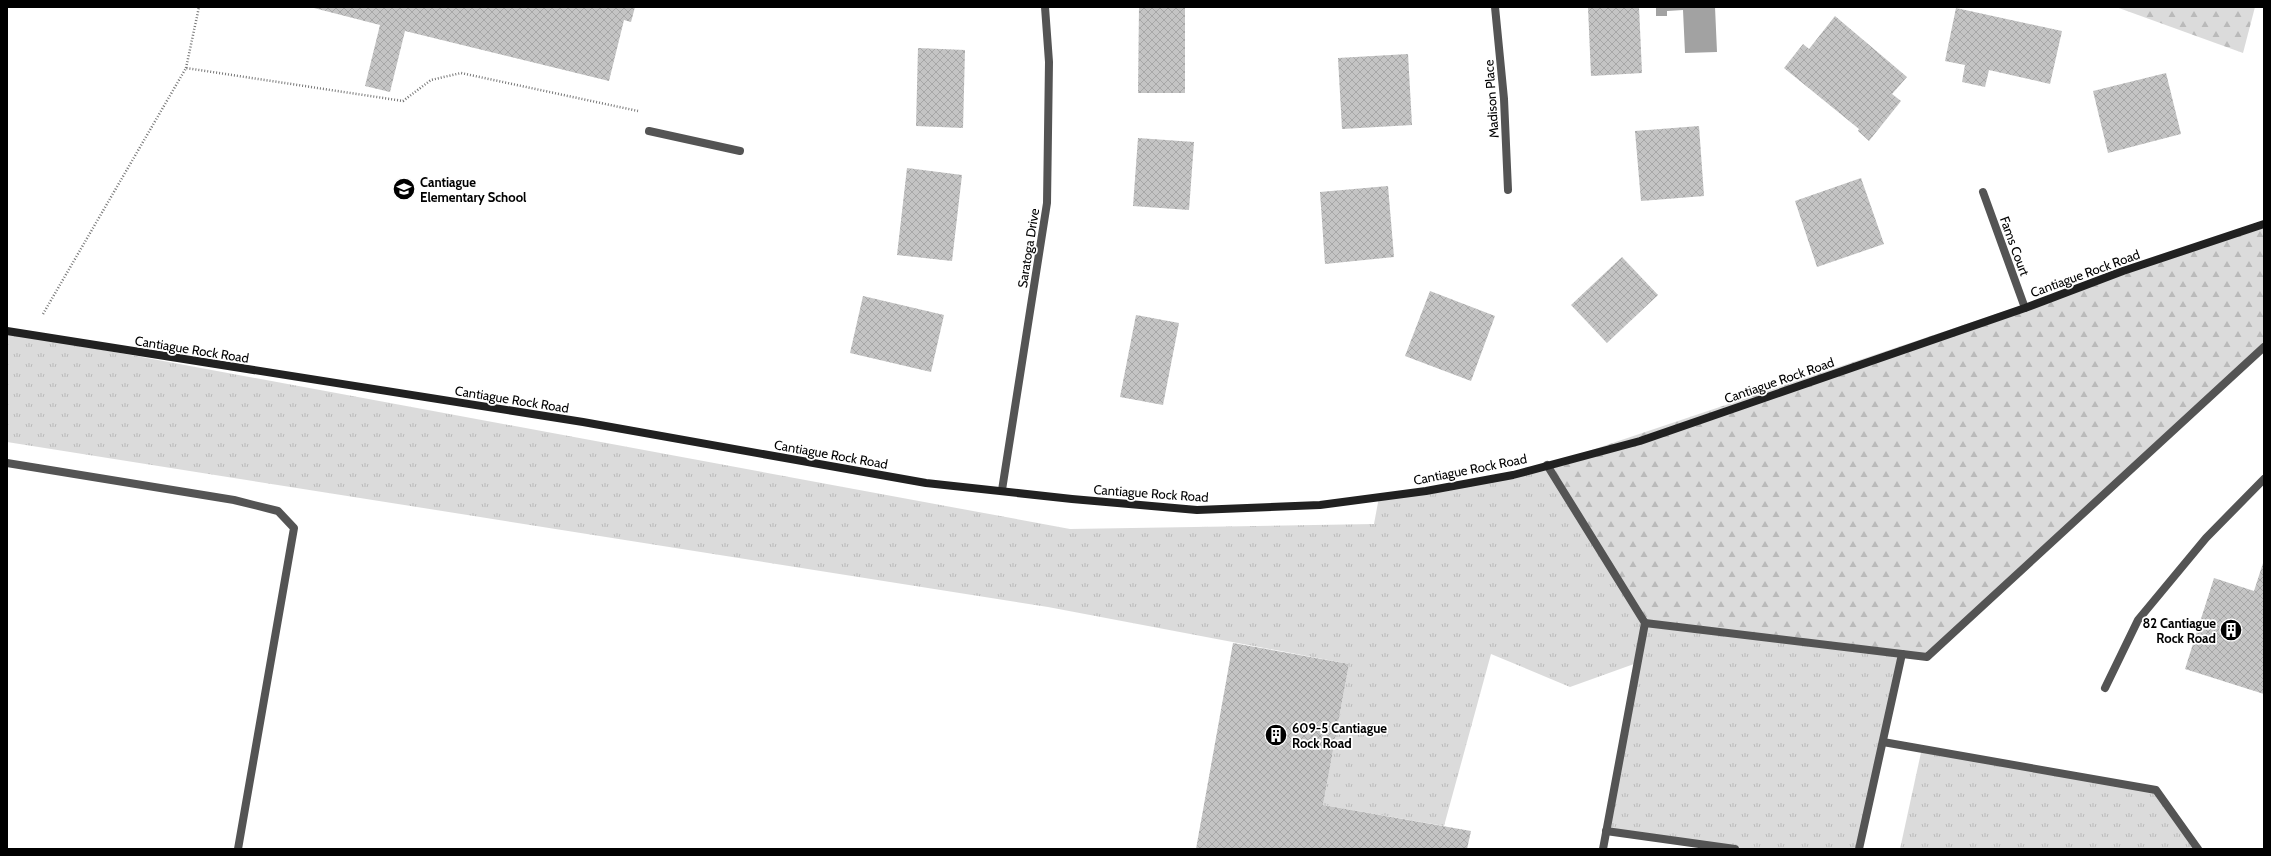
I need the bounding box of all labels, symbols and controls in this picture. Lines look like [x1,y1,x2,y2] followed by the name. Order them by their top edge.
[1480,59,1502,139] street label: Madison Place
[420,174,527,205] place label: Cantiague Elementary School
[391,176,417,202] school or university icon: Cantiague Elementary School
[1014,207,1042,289] street label: Saratoga Drive
[1997,214,2033,279] street label: Fams Court
[2028,246,2142,300] street label: Cantiague Rock Road
[134,332,250,366] street label: Cantiague Rock Road
[1722,354,1836,406] street label: Cantiague Rock Road
[454,382,570,416] street label: Cantiague Rock Road
[773,436,889,472] street label: Cantiague Rock Road
[1412,450,1528,488] street label: Cantiague Rock Road
[1093,481,1209,505] street label: Cantiague Rock Road
[2142,615,2216,646] place label: 82 Cantiague Rock Road
[2218,617,2244,643] building icon: 82 Cantiague Rock Road
[1292,720,1387,751] place label: 609-5 Cantiague Rock Road
[1263,722,1289,748] building icon: 609-5 Cantiague Rock Road

